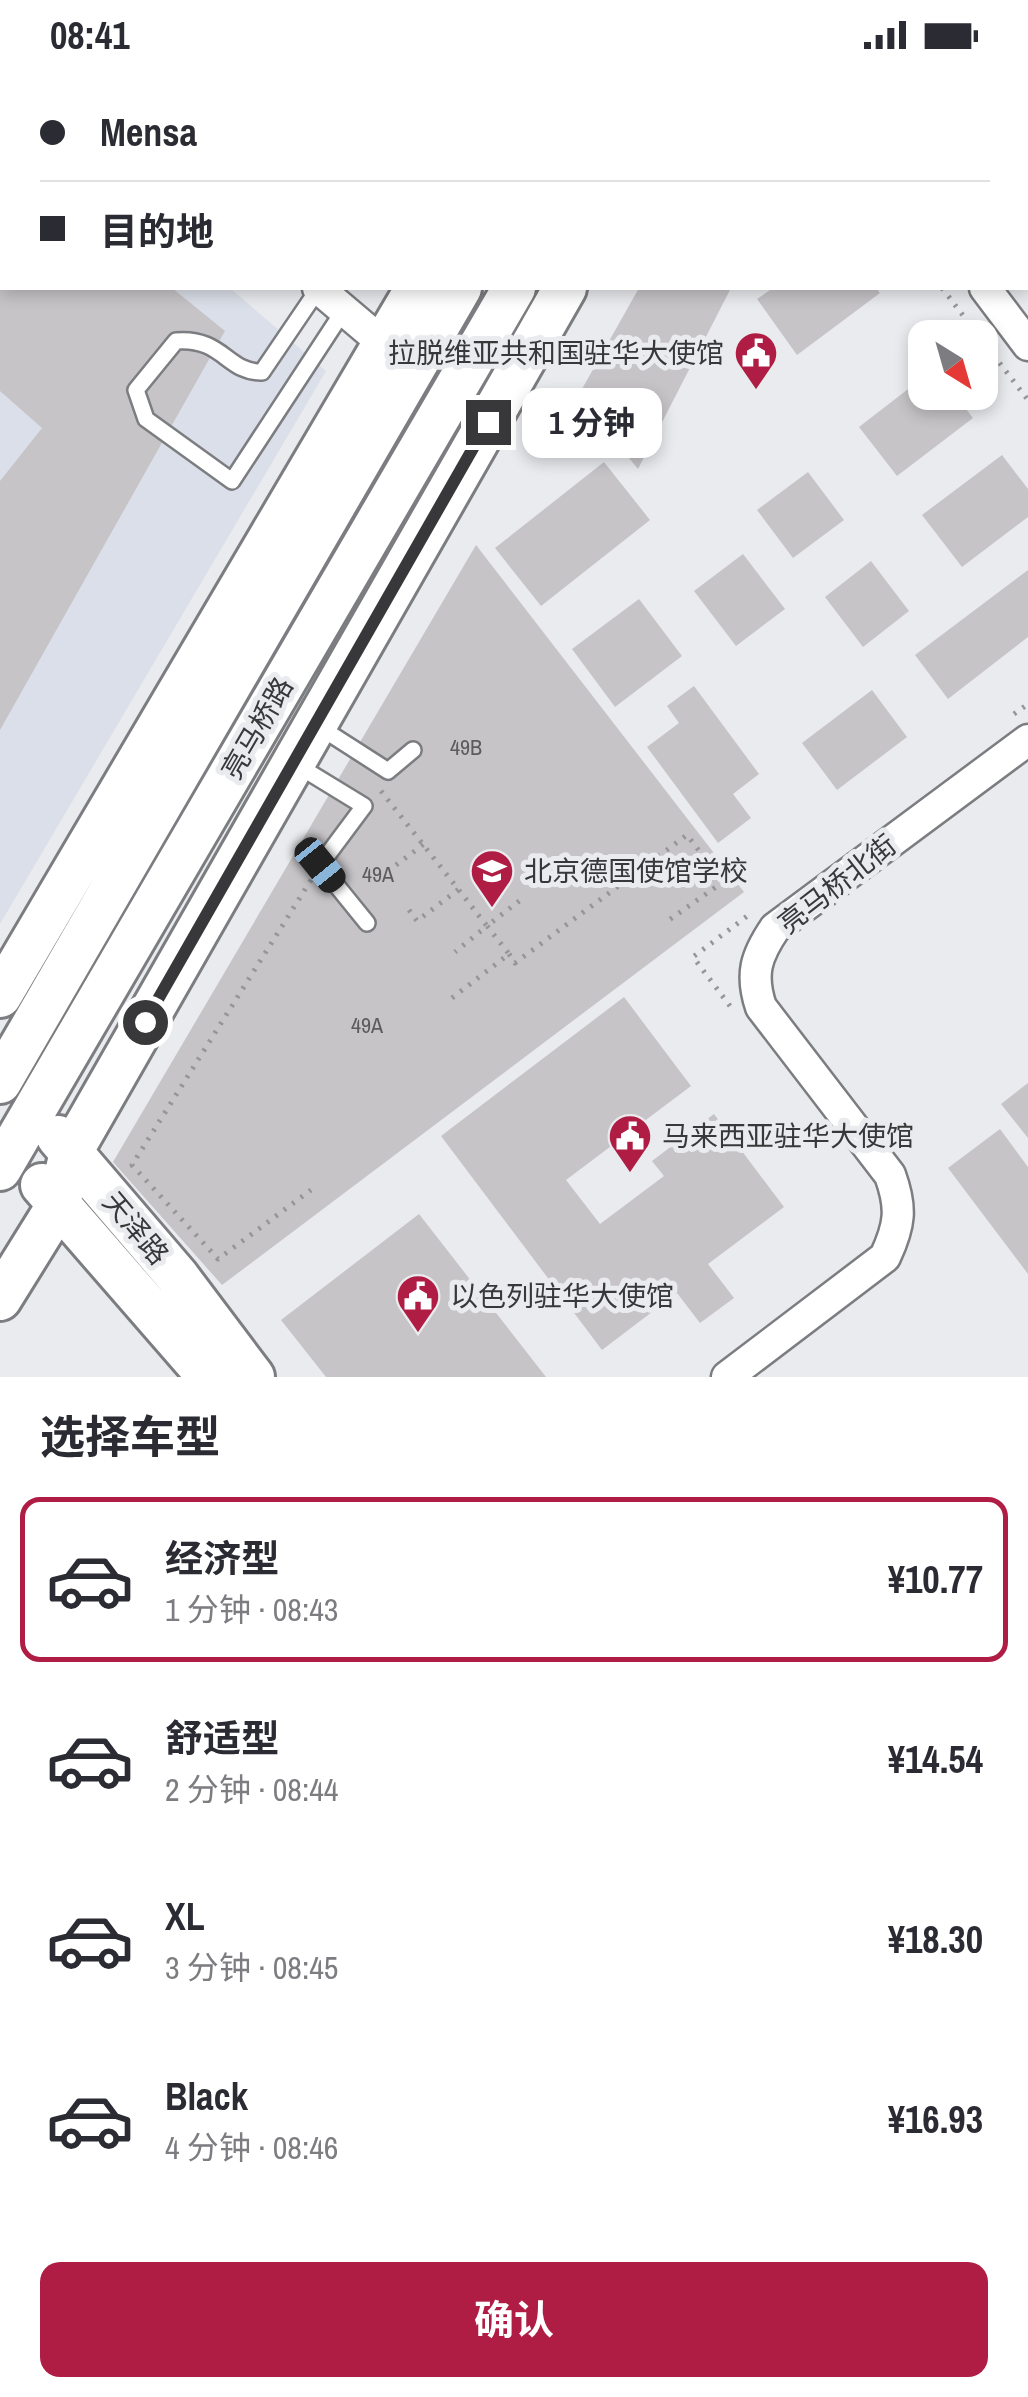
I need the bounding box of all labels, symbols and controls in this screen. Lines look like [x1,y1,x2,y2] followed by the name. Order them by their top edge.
[50,10,130,61] text: 08:41
[100,107,197,158] text: Mensa
[100,206,214,257] text: 目的地
[908,320,998,410] north arrow
[908,320,998,410] map controls
[733,330,779,391] public building icon: 拉脱维亚共和国驻华大使馆
[388,334,724,372] place label: 拉脱维亚共和国驻华大使馆
[523,387,663,457] callout: 1 分钟
[466,400,511,445] route end
[549,401,635,444] text: 1 分钟
[213,670,301,786] street label: 亮马桥路
[450,732,482,762] house number: 49B
[770,826,904,942] street label: 亮马桥北街
[289,832,351,898] car
[469,848,515,909] school or university icon: 北京德国使馆学校
[524,852,748,890] place label: 北京德国使馆学校
[362,859,395,889] house number: 49A
[123,1000,168,1045] route start
[351,1010,384,1040] house number: 49A
[607,1113,653,1174] public building icon: 马来西亚驻华大使馆
[662,1117,914,1155] place label: 马来西亚驻华大使馆
[94,1184,178,1272] street label: 天泽路
[395,1273,441,1334] public building icon: 以色列驻华大使馆
[450,1277,674,1315] place label: 以色列驻华大使馆
[40,1406,220,1467] text: 选择车型
[165,1533,279,1584] text: 经济型
[45,1535,135,1625] icon: car
[888,1554,983,1605] text: ¥10.77
[165,1588,338,1631] text: 1 分钟 · 08:43
[165,1713,279,1764] text: 舒适型
[45,1715,135,1805] icon: car
[888,1734,983,1785] text: ¥14.54
[165,1768,338,1811] text: 2 分钟 · 08:44
[165,1891,205,1942] text: XL
[45,1895,135,1985] icon: car
[888,1914,983,1965] text: ¥18.30
[165,1946,338,1989] text: 3 分钟 · 08:45
[165,2071,248,2122] text: Black
[45,2075,135,2165] icon: car
[888,2094,983,2145] text: ¥16.93
[165,2126,338,2169] text: 4 分钟 · 08:46
[40,2262,988,2377] button: 确认

